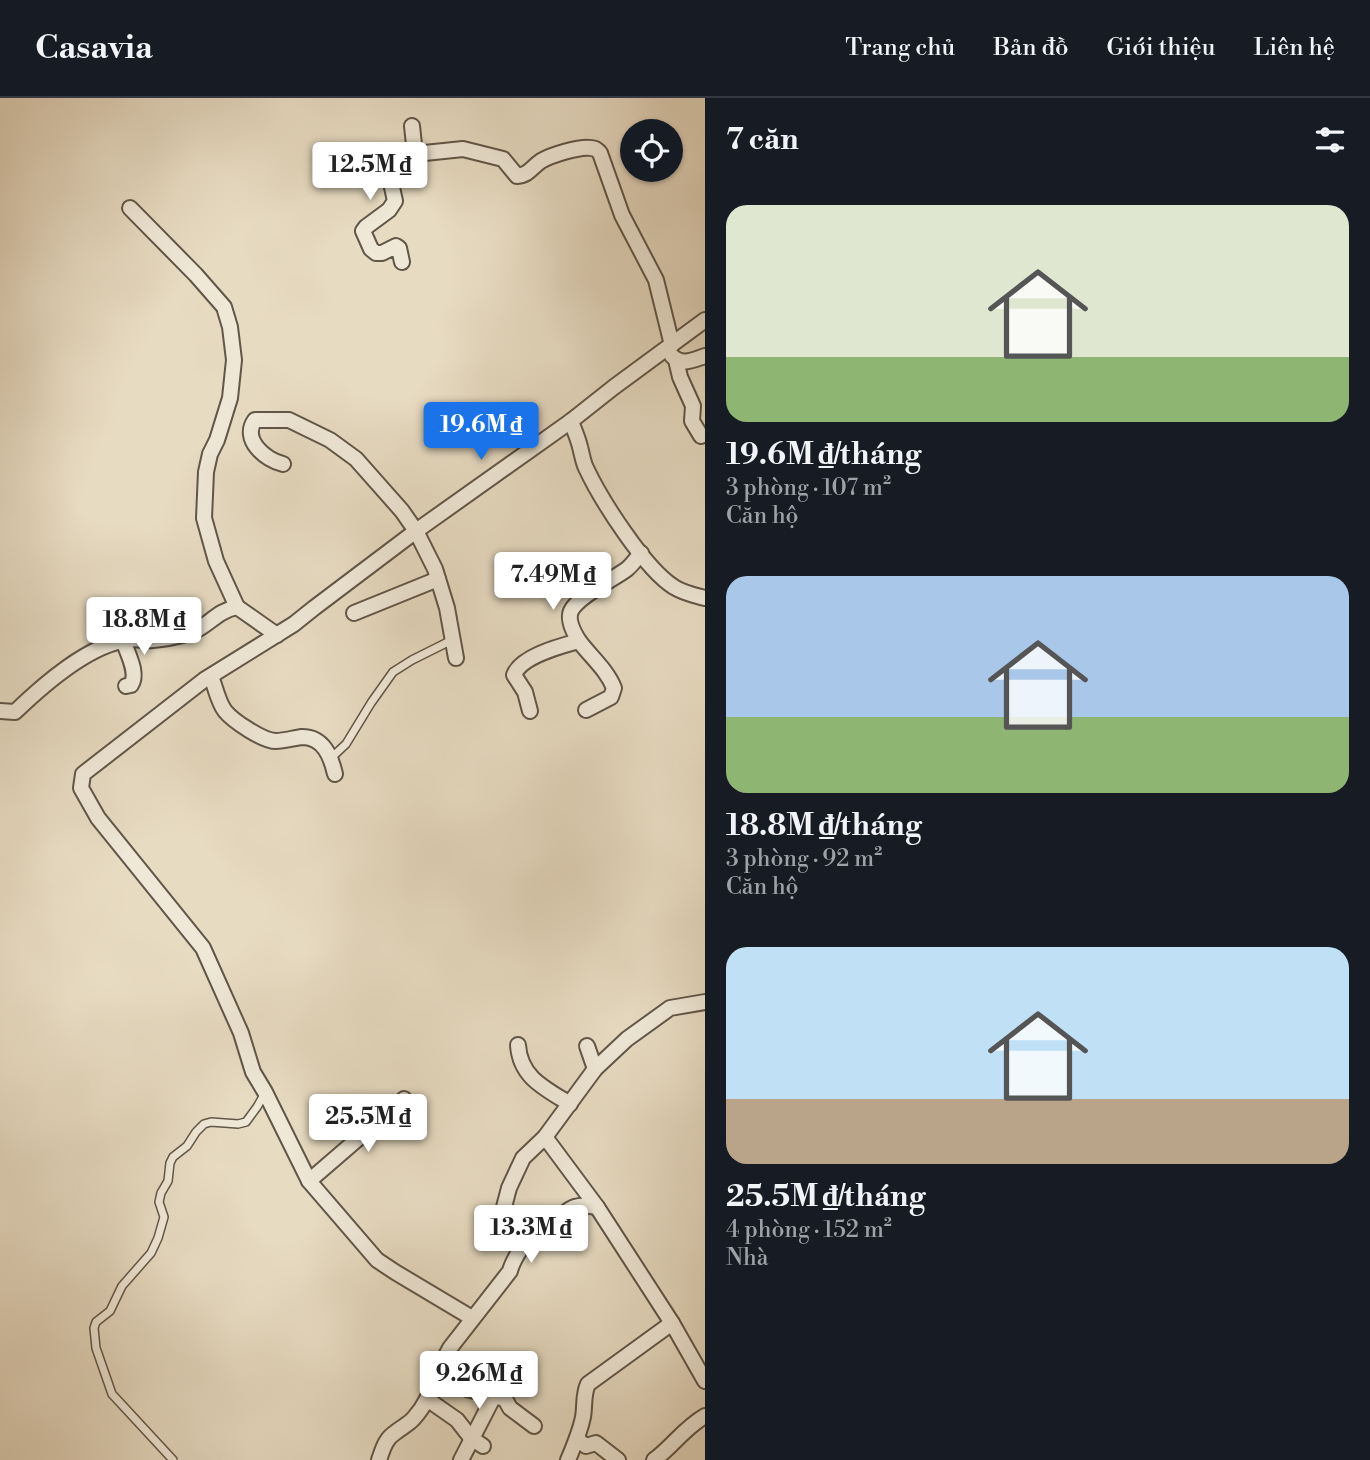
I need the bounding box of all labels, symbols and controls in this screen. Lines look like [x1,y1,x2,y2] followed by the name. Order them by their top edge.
[35,28,153,69] text: Casavia
[845,33,955,63] text: Trang chủ
[993,33,1069,63] text: Bản đồ
[1107,33,1215,63] text: Giới thiệu
[1253,33,1335,63] text: Liên hệ
[620,119,683,182] map controls
[620,119,683,182] button: locate
[726,121,799,159] text: 7 căn
[1311,121,1349,159] icon: filters
[305,142,435,202] pin: 12.5M ₫
[328,151,412,179] text: 12.5M ₫
[975,251,1101,377] icon: home
[416,402,546,462] pin: 19.6M ₫
[440,411,522,439] text: 19.6M ₫
[726,436,921,474] text: 19.6M ₫/tháng
[726,474,891,502] text: 3 phòng · 107 m²
[726,502,799,530] text: Căn hộ
[488,552,618,612] pin: 7.49M ₫
[510,561,596,589] text: 7.49M ₫
[79,598,209,657] pin: 18.8M ₫
[102,606,186,634] text: 18.8M ₫
[975,622,1101,748] icon: home
[726,807,922,845] text: 18.8M ₫/tháng
[726,845,882,873] text: 3 phòng · 92 m²
[726,873,799,901] text: Căn hộ
[975,993,1101,1119] icon: home
[303,1094,433,1154] pin: 25.5M ₫
[325,1103,411,1131] text: 25.5M ₫
[726,1178,926,1216] text: 25.5M ₫/tháng
[466,1206,596,1265] pin: 13.3M ₫
[490,1214,572,1242] text: 13.3M ₫
[726,1216,892,1244] text: 4 phòng · 152 m²
[726,1244,768,1272] text: Nhà
[414,1352,544,1411] pin: 9.26M ₫
[436,1360,522,1388] text: 9.26M ₫

